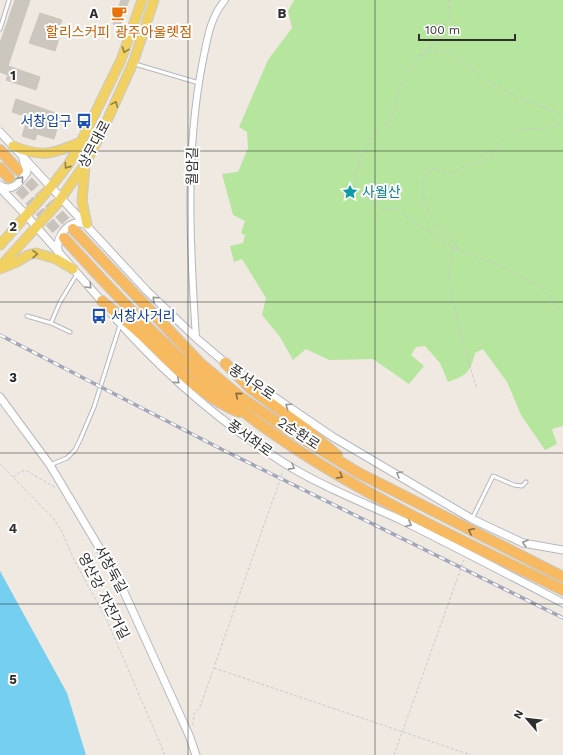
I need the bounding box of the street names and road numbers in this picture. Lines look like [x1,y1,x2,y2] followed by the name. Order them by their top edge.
[75,117,113,171] street label: 상무대로
[184,147,200,185] street label: 월암길
[226,361,278,403] street label: 풍서우로
[275,414,323,453] street label: 2순환로
[224,416,276,460] street label: 풍서좌로
[92,543,130,595] street label: 서창둑길
[75,550,133,642] street label: 영산강 자전거길

